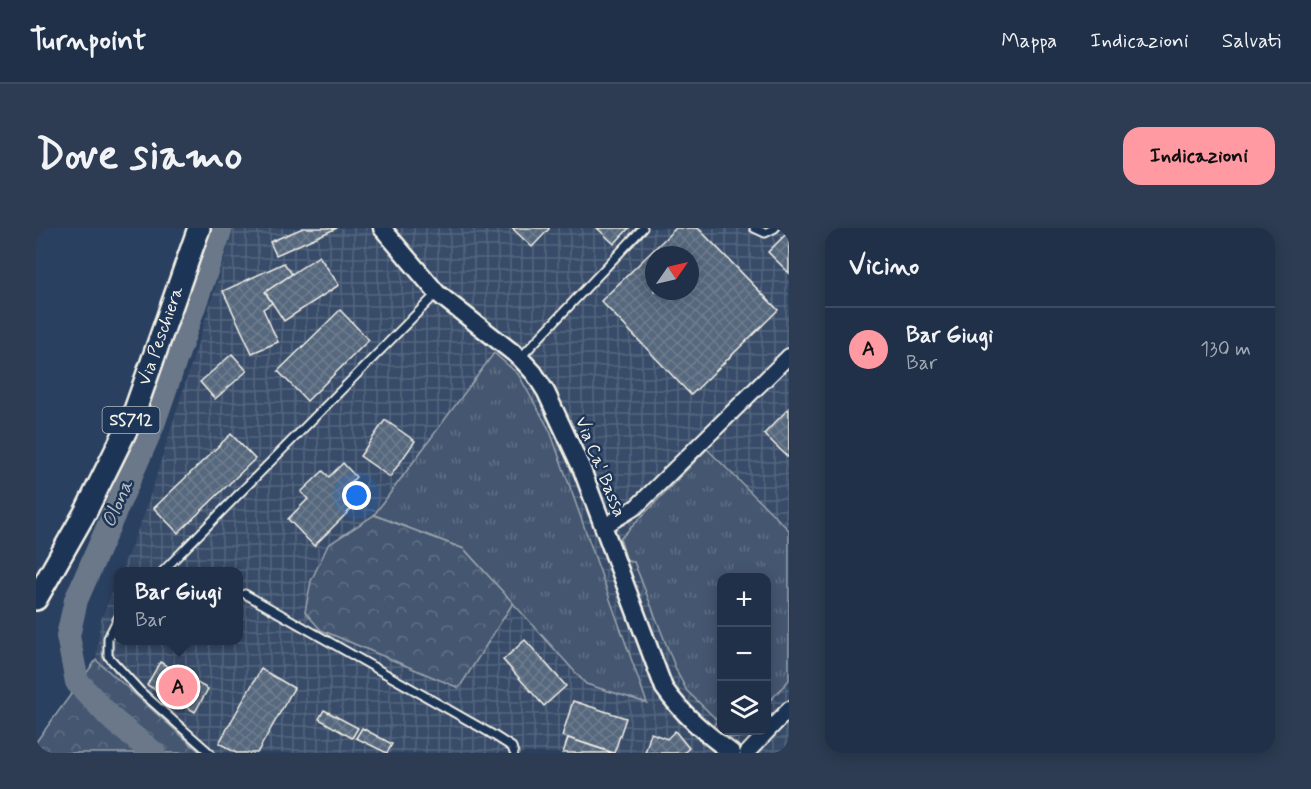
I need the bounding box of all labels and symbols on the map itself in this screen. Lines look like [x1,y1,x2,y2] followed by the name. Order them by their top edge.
[645,246,699,300] north arrow
[133,283,190,389] street label: Via Peschiera
[102,407,160,433] road number: SS712
[569,413,631,521] street label: Via Ca' Bassa
[96,475,141,532] water label: Olona
[342,481,371,510] your location
[158,664,198,710] pin: A

